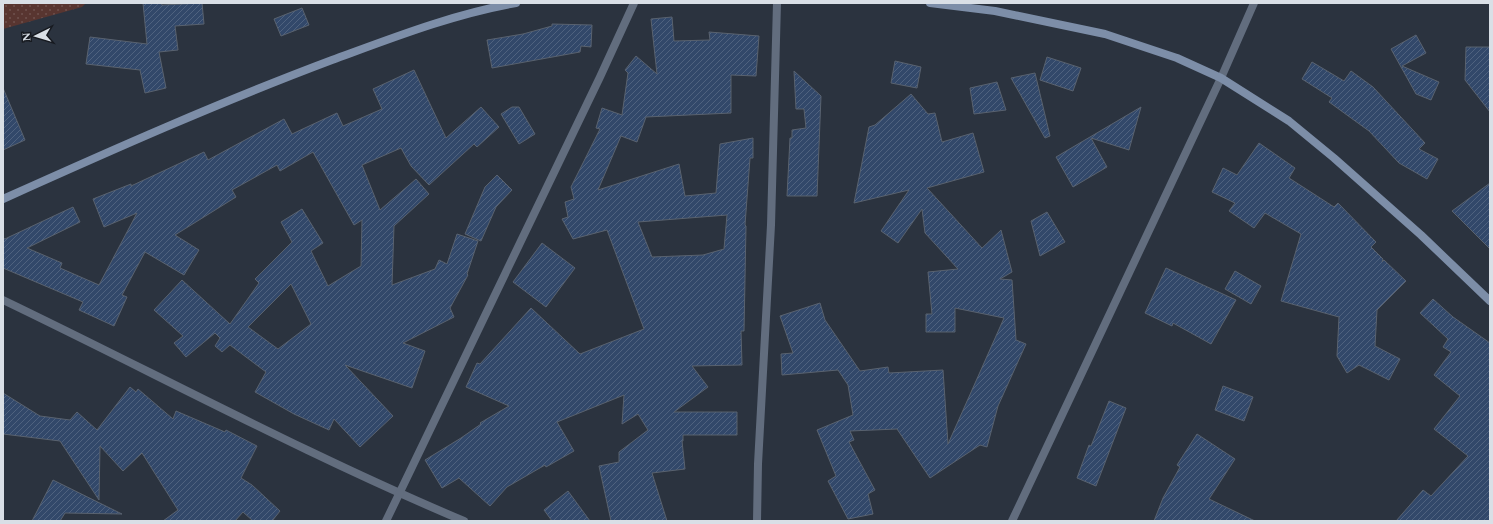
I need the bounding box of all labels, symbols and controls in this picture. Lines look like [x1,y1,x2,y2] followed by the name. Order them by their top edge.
[16,16,56,56] north arrow
[18,32,35,42] text: N

